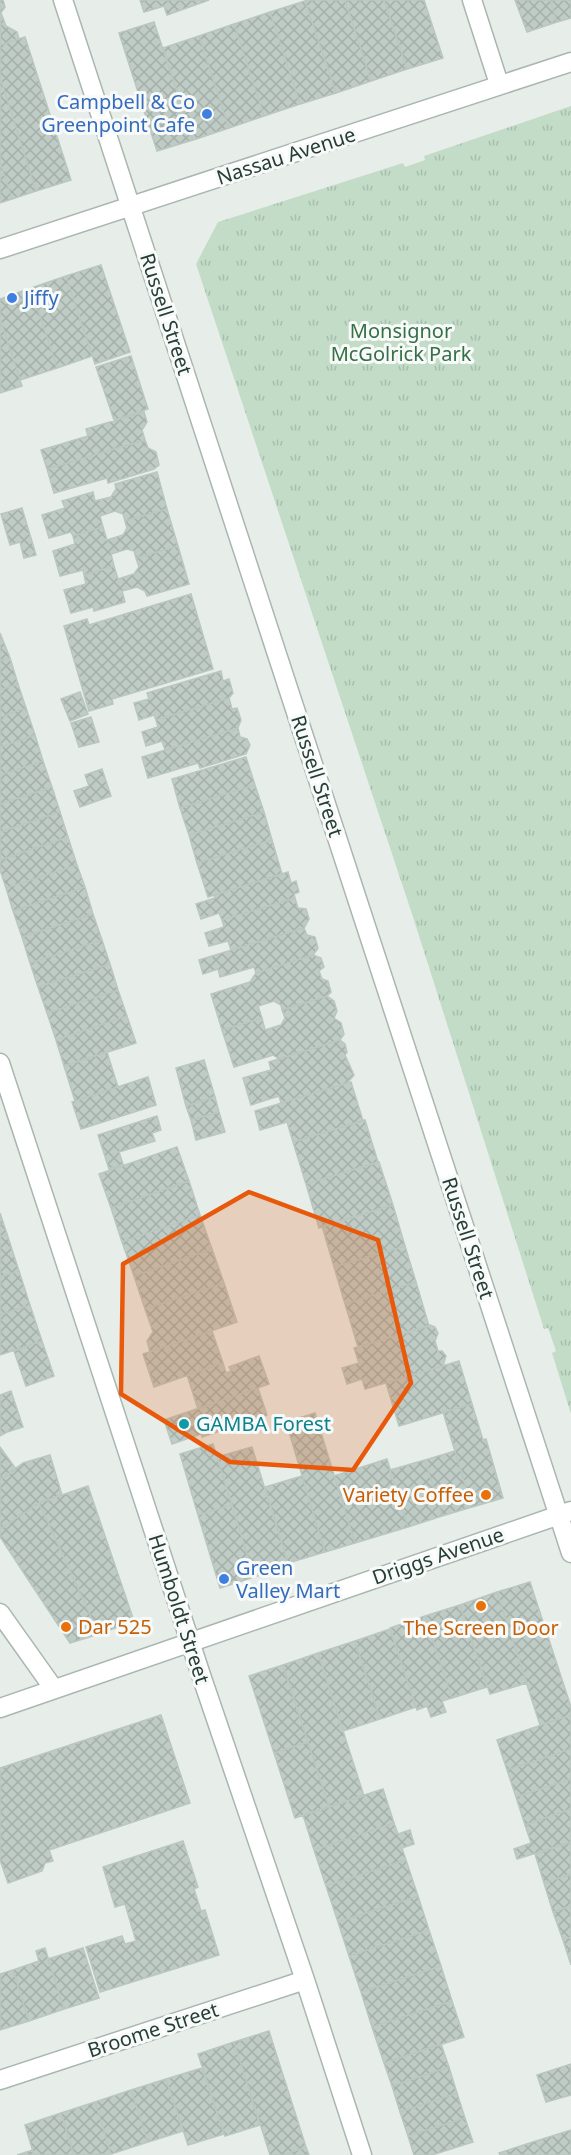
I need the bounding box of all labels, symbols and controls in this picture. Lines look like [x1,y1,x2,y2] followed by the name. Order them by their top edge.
[41,88,195,138] place label: Campbell & Co Greenpoint Cafe
[200,107,214,121] marker: Campbell & Co Greenpoint Cafe
[213,120,359,191] street label: Nassau Avenue
[134,249,199,378] street label: Russell Street
[22,284,59,311] place label: Jiffy
[5,291,19,305] marker: Jiffy
[331,317,472,367] park label: Monsignor McGolrick Park
[285,711,350,840] street label: Russell Street
[436,1173,501,1302] street label: Russell Street
[196,1410,331,1437] place label: GAMBA Forest
[177,1417,191,1431] marker: GAMBA Forest
[343,1481,474,1508] place label: Variety Coffee
[479,1488,493,1502] marker: Variety Coffee
[368,1520,507,1591] street label: Driggs Avenue
[143,1530,216,1687] street label: Humboldt Street
[236,1554,340,1604] place label: Green Valley Mart
[217,1572,231,1586] marker: Green Valley Mart
[474,1599,488,1613] marker: The Screen Door
[78,1613,152,1640] place label: Dar 525
[403,1614,559,1641] place label: The Screen Door
[59,1620,73,1634] marker: Dar 525
[84,1996,222,2063] street label: Broome Street

